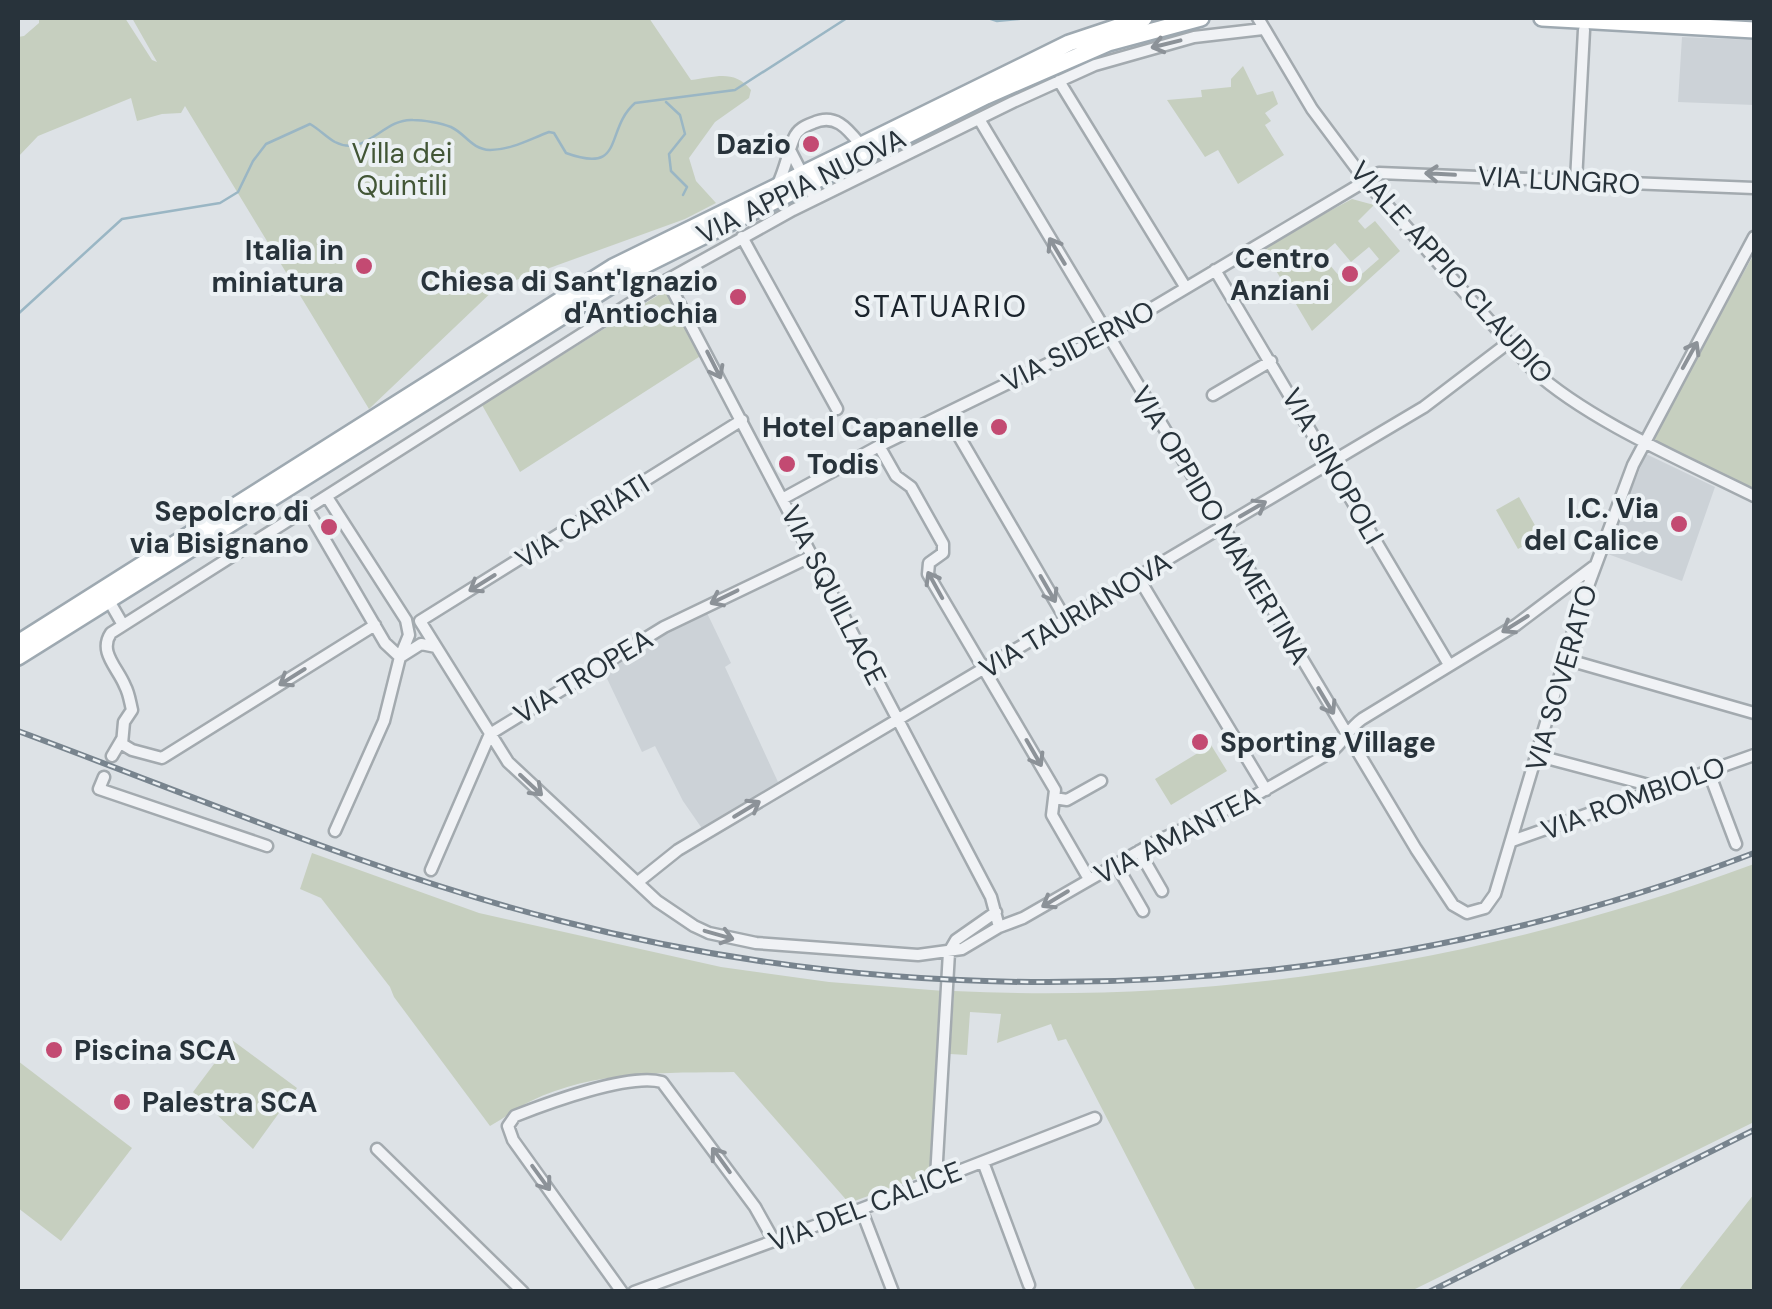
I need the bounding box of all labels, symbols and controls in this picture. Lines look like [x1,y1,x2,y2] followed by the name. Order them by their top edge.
[1151,35,1182,54] one-way arrow
[691,120,912,253] street label: VIA APPIA NUOVA
[716,126,791,163] place label: Dazio
[800,133,822,155] marker: Dazio
[352,135,452,204] park label: Villa dei Quintili
[1342,153,1561,391] street label: VIALE APPIO CLAUDIO
[1477,158,1641,203] street label: VIA LUNGRO
[1425,164,1457,183] one-way arrow
[212,232,344,301] place label: Italia in miniatura
[1047,237,1067,266] one-way arrow
[1230,240,1330,309] place label: Centro Anziani
[353,255,375,277] marker: Italia in miniatura
[420,263,718,332] place label: Chiesa di Sant'Ignazio d'Antiochia
[1339,263,1361,285] marker: Centro Anziani
[727,286,749,308] marker: Chiesa di Sant'Ignazio d'Antiochia
[854,287,1028,326] district label: STATUARIO
[995,292,1161,401] street label: VIA SIDERNO
[1681,340,1701,370] one-way arrow
[705,350,724,380] one-way arrow
[1123,379,1319,671] street label: VIA OPPIDO MAMERTINA
[1273,382,1392,551] street label: VIA SINOPOLI
[762,409,979,446] place label: Hotel Capanelle
[988,416,1010,438] marker: Hotel Capanelle
[807,446,879,483] place label: Todis
[776,453,798,475] marker: Todis
[508,466,656,577] street label: VIA CARIATI
[1524,490,1659,559] place label: I.C. Via del Calice
[130,493,309,562] place label: Sepolcro di via Bisignano
[772,499,895,691] street label: VIA SQUILLACE
[1238,499,1267,519] one-way arrow
[1668,513,1690,535] marker: I.C. Via del Calice
[318,516,340,538] marker: Sepolcro di via Bisignano
[972,544,1178,687] street label: VIA TAURIANOVA
[925,571,945,600] one-way arrow
[468,573,496,593] one-way arrow
[1038,574,1058,603] one-way arrow
[1517,581,1606,776] street label: VIA SOVERATO
[710,589,740,608] one-way arrow
[1502,614,1530,635] one-way arrow
[507,620,660,732] street label: VIA TROPEA
[278,666,307,687] one-way arrow
[1316,686,1336,715] one-way arrow
[1220,724,1436,761] place label: Sporting Village
[1189,731,1211,753] marker: Sporting Village
[1024,738,1044,767] one-way arrow
[1536,748,1730,849] street label: VIA ROMBIOLO
[518,773,543,796] one-way arrow
[1088,778,1266,893] street label: VIA AMANTEA
[732,798,761,818] one-way arrow
[1041,889,1070,909] one-way arrow
[702,926,734,945] one-way arrow
[74,1032,236,1069] place label: Piscina SCA
[43,1039,65,1061] marker: Piscina SCA
[142,1084,317,1121] place label: Palestra SCA
[111,1091,133,1113] marker: Palestra SCA
[710,1147,731,1174] one-way arrow
[763,1153,967,1260] street label: VIA DEL CALICE
[530,1164,551,1191] one-way arrow

